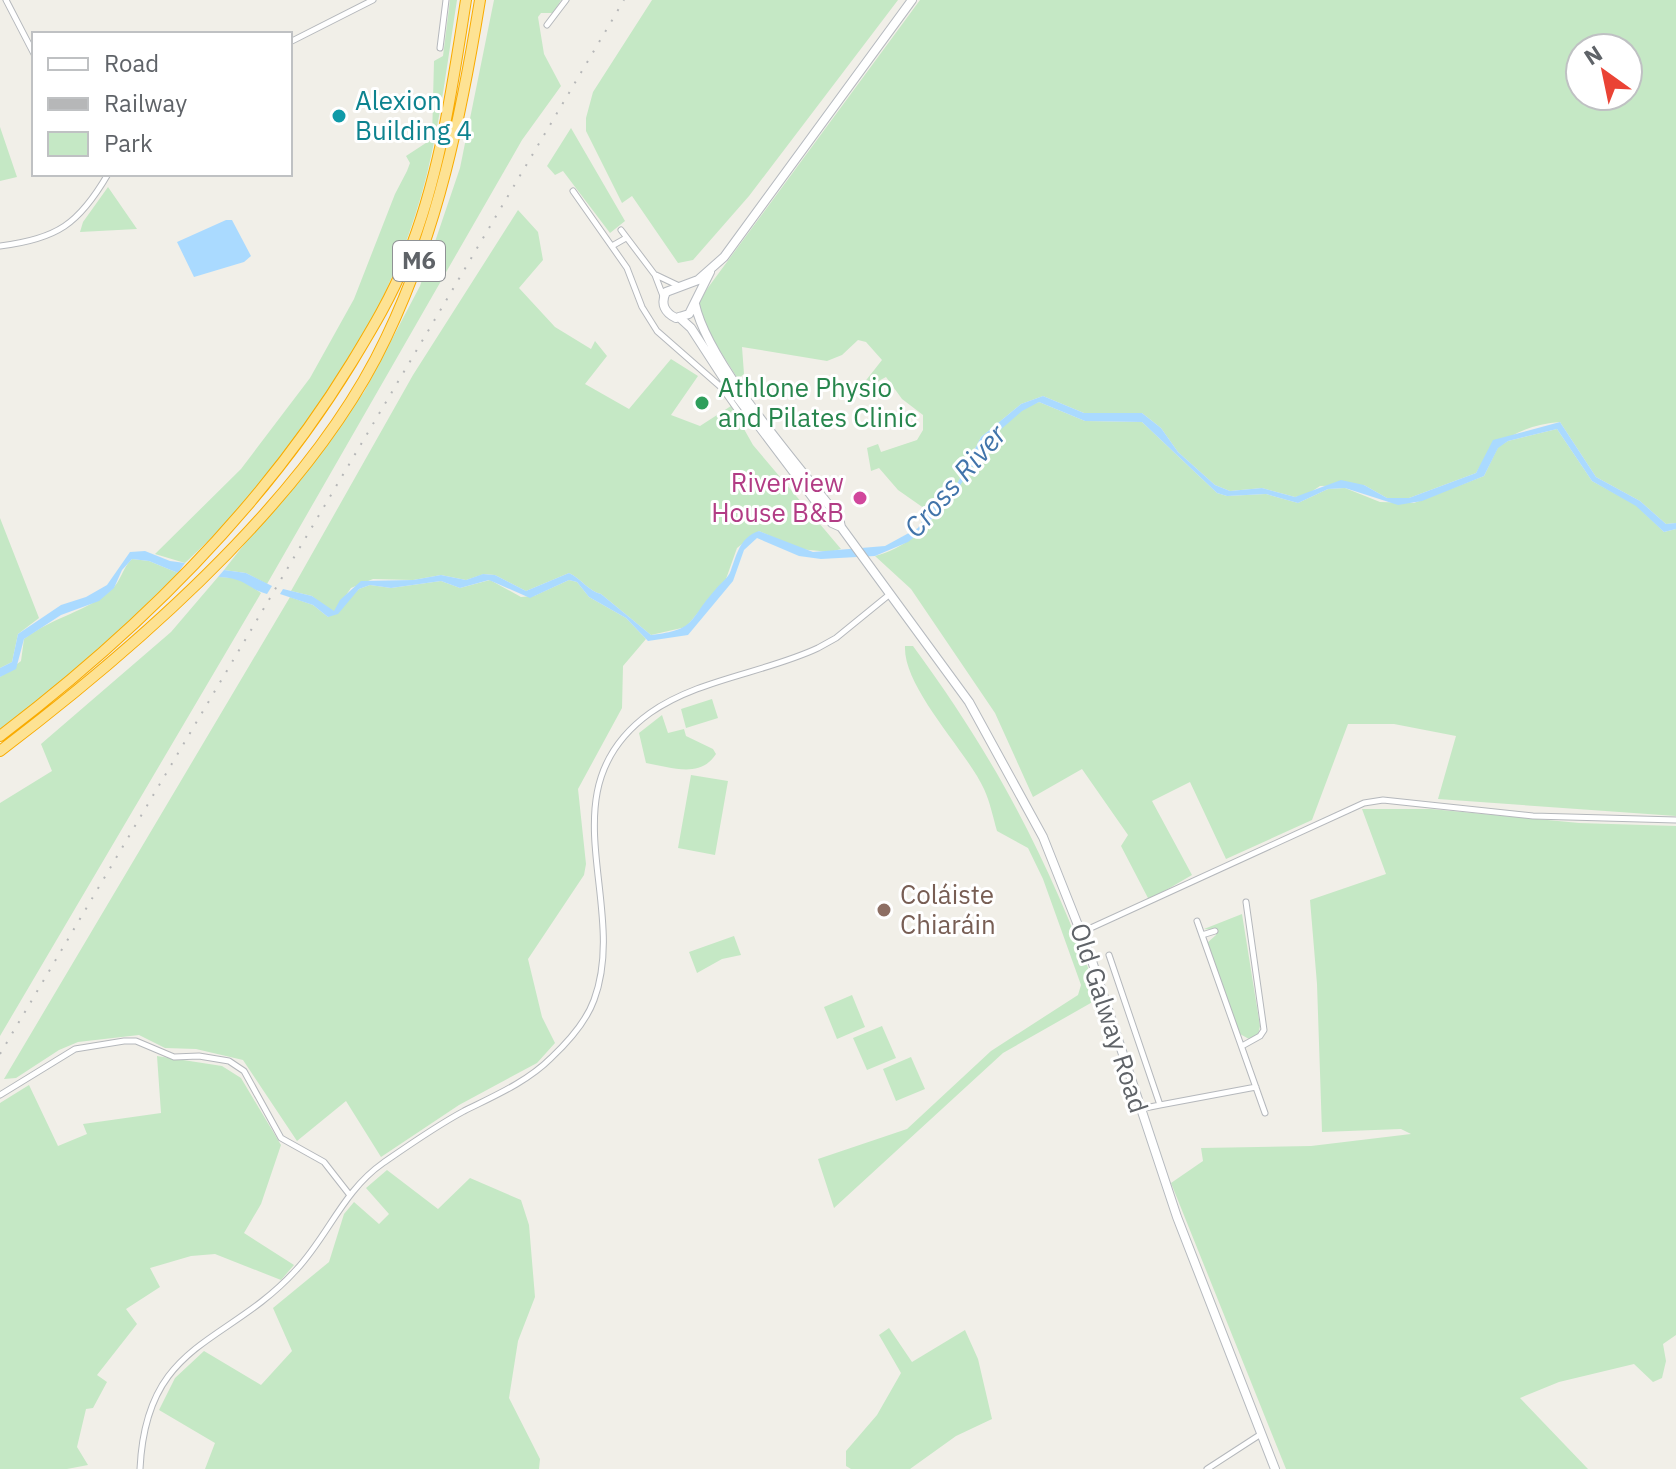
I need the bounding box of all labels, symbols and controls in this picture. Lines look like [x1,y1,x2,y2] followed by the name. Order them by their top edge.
[32,32,292,176] legend
[1564,32,1644,112] north arrow
[1578,38,1607,71] text: N
[104,47,159,79] text: Road
[355,83,472,147] place label: Alexion Building 4
[104,87,187,119] text: Railway
[330,107,348,125] marker: Alexion Building 4
[104,127,153,159] text: Park
[393,241,445,281] road number: M6
[718,370,917,434] place label: Athlone Physio and Pilates Clinic
[693,394,711,412] marker: Athlone Physio and Pilates Clinic
[895,416,1014,545] water label: Cross River
[711,465,844,529] place label: Riverview House B&B
[851,489,869,507] marker: Riverview House B&B
[900,877,996,941] place label: Coláiste Chiaráin
[875,901,893,919] marker: Coláiste Chiaráin
[1063,918,1157,1117] street label: Old Galway Road

